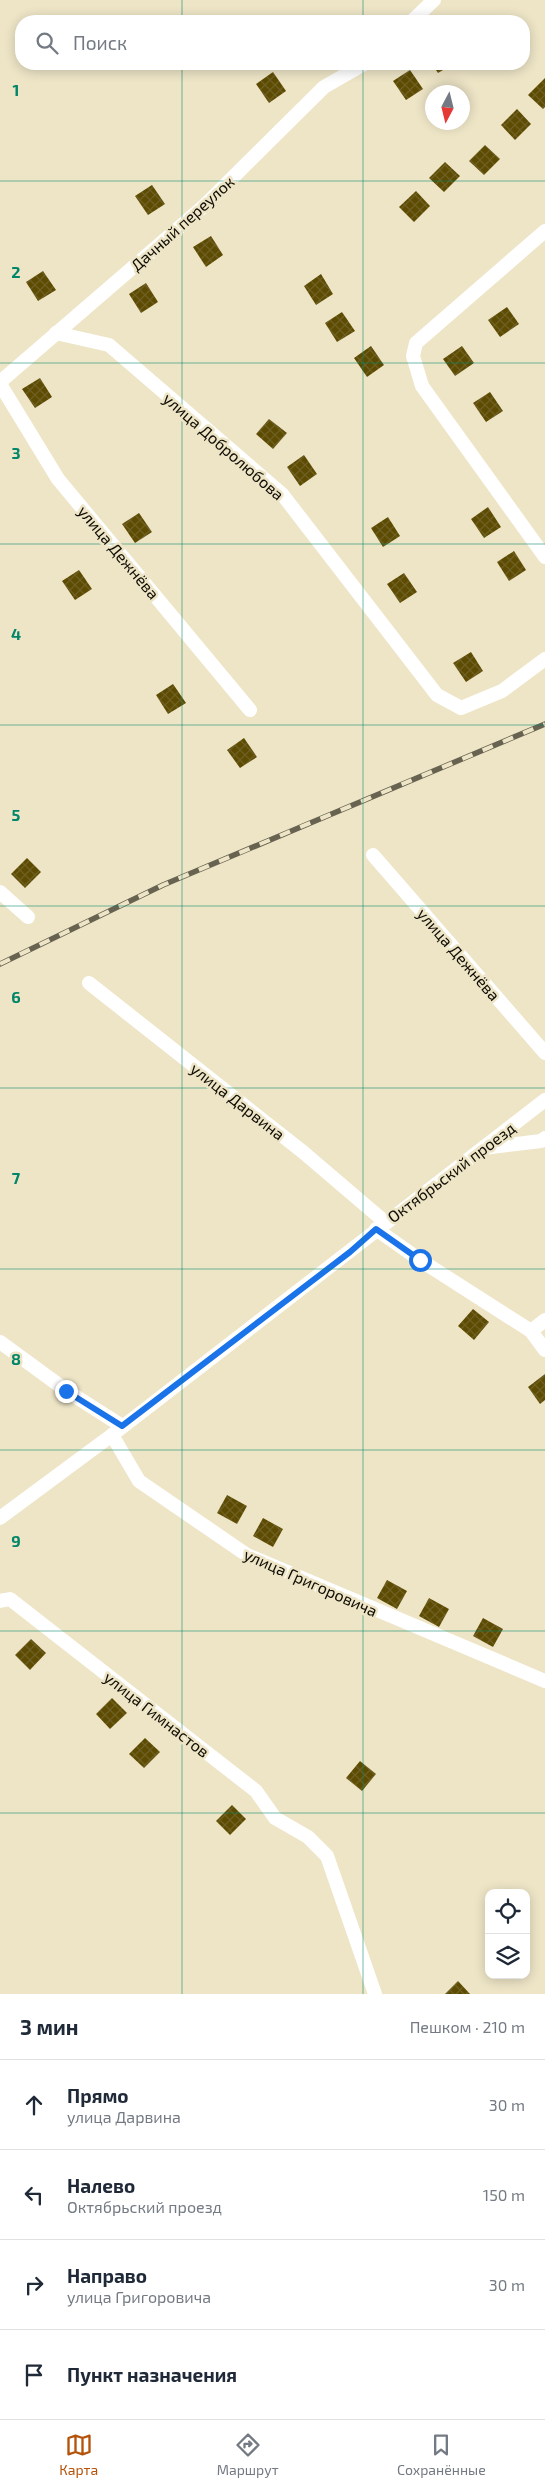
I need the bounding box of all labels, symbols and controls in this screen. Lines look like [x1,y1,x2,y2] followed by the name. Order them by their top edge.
[15,15,530,70] search box
[33,29,61,57] icon: search
[73,31,127,54] text: Поиск
[13,80,19,99] text: 1
[425,85,470,130] north arrow
[126,171,239,275] street label: Дачный переулок
[11,262,21,281] text: 2
[159,388,288,504] street label: улица Добролюбова
[11,443,21,462] text: 3
[74,501,164,603] street label: улица Дежнёва
[11,624,21,643] text: 4
[12,805,21,824] text: 5
[413,904,504,1005] street label: улица Дежнёва
[11,987,21,1006] text: 6
[187,1058,289,1144] street label: улица Дарвина
[383,1118,519,1226] street label: Октябрьский проезд
[12,1168,21,1187] text: 7
[409,1249,432,1272] route start
[11,1349,21,1368] text: 8
[55,1380,78,1403] route end
[11,1531,21,1550] text: 9
[241,1544,381,1621] street label: улица Григоровича
[100,1667,213,1762] street label: улица Гимнастов
[485,1889,530,1979] map controls
[485,1889,530,1934] button: locate
[485,1934,530,1979] button: layers
[20,2014,78,2039] text: 3 мин
[410,2017,525,2036] text: Пешком · 210 m
[67,2084,129,2107] text: Прямо
[20,2091,48,2119] icon: ahead
[489,2095,525,2114] text: 30 m
[67,2107,181,2126] text: улица Дарвина
[67,2174,135,2197] text: Налево
[20,2181,48,2209] icon: left
[483,2185,525,2204] text: 150 m
[67,2197,222,2216] text: Октябрьский проезд
[67,2264,147,2287] text: Направо
[20,2271,48,2299] icon: right
[489,2275,525,2294] text: 30 m
[67,2287,211,2306] text: улица Григоровича
[20,2361,48,2389] icon: arrive
[67,2363,237,2386] text: Пункт назначения
[59,2431,98,2478] tab: Карта
[217,2431,279,2478] tab: Маршрут
[397,2431,486,2478] tab: Сохранённые

